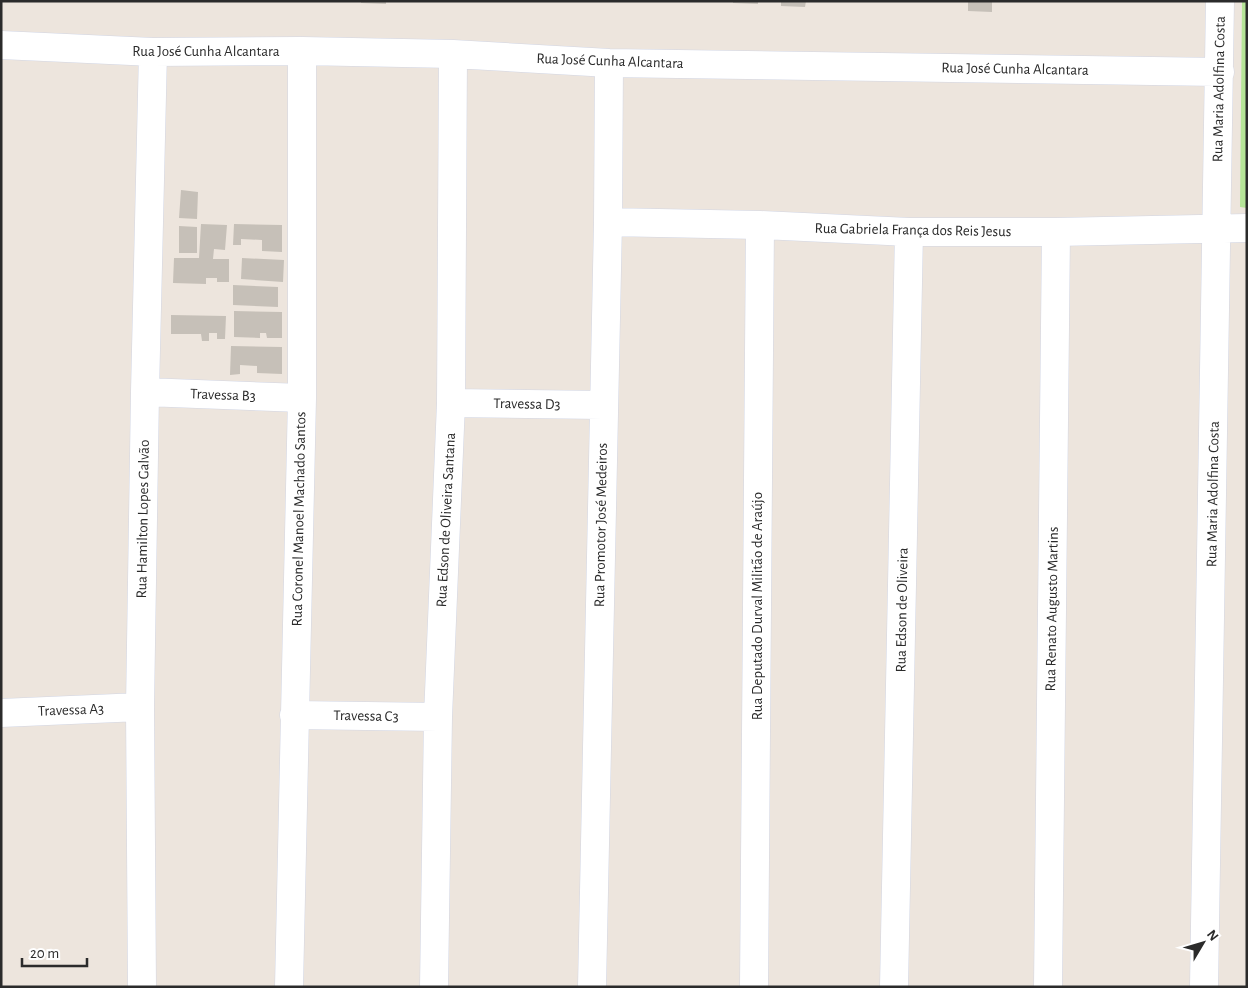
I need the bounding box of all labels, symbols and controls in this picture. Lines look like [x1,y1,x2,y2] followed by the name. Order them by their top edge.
[1210,16,1228,162] street label: Rua Maria Adolfina Costa
[132,44,280,59] street label: Rua José Cunha Alcantara
[536,51,684,71] street label: Rua José Cunha Alcantara
[941,60,1089,78] street label: Rua José Cunha Alcantara
[815,221,1011,239] street label: Rua Gabriela França dos Reis Jesus
[190,386,256,404] street label: Travessa B3
[493,396,561,412] street label: Travessa D3
[290,411,308,627] street label: Rua Coronel Manoel Machado Santos
[1204,421,1222,567] street label: Rua Maria Adolfina Costa
[434,432,458,608] street label: Rua Edson de Oliveira Santana
[134,439,152,599] street label: Rua Hamilton Lopes Galvão
[592,443,610,607] street label: Rua Promotor José Medeiros
[750,492,765,720] street label: Rua Deputado Durval Militão de Araújo
[1043,526,1061,692] street label: Rua Renato Augusto Martins
[893,547,911,673] street label: Rua Edson de Oliveira
[38,701,104,719] street label: Travessa A3
[333,708,399,724] street label: Travessa C3
[1178,918,1228,968] north arrow
[1204,927,1221,944] text: N
[22,936,88,968] scale bar
[30,946,59,961] text: 20 m

